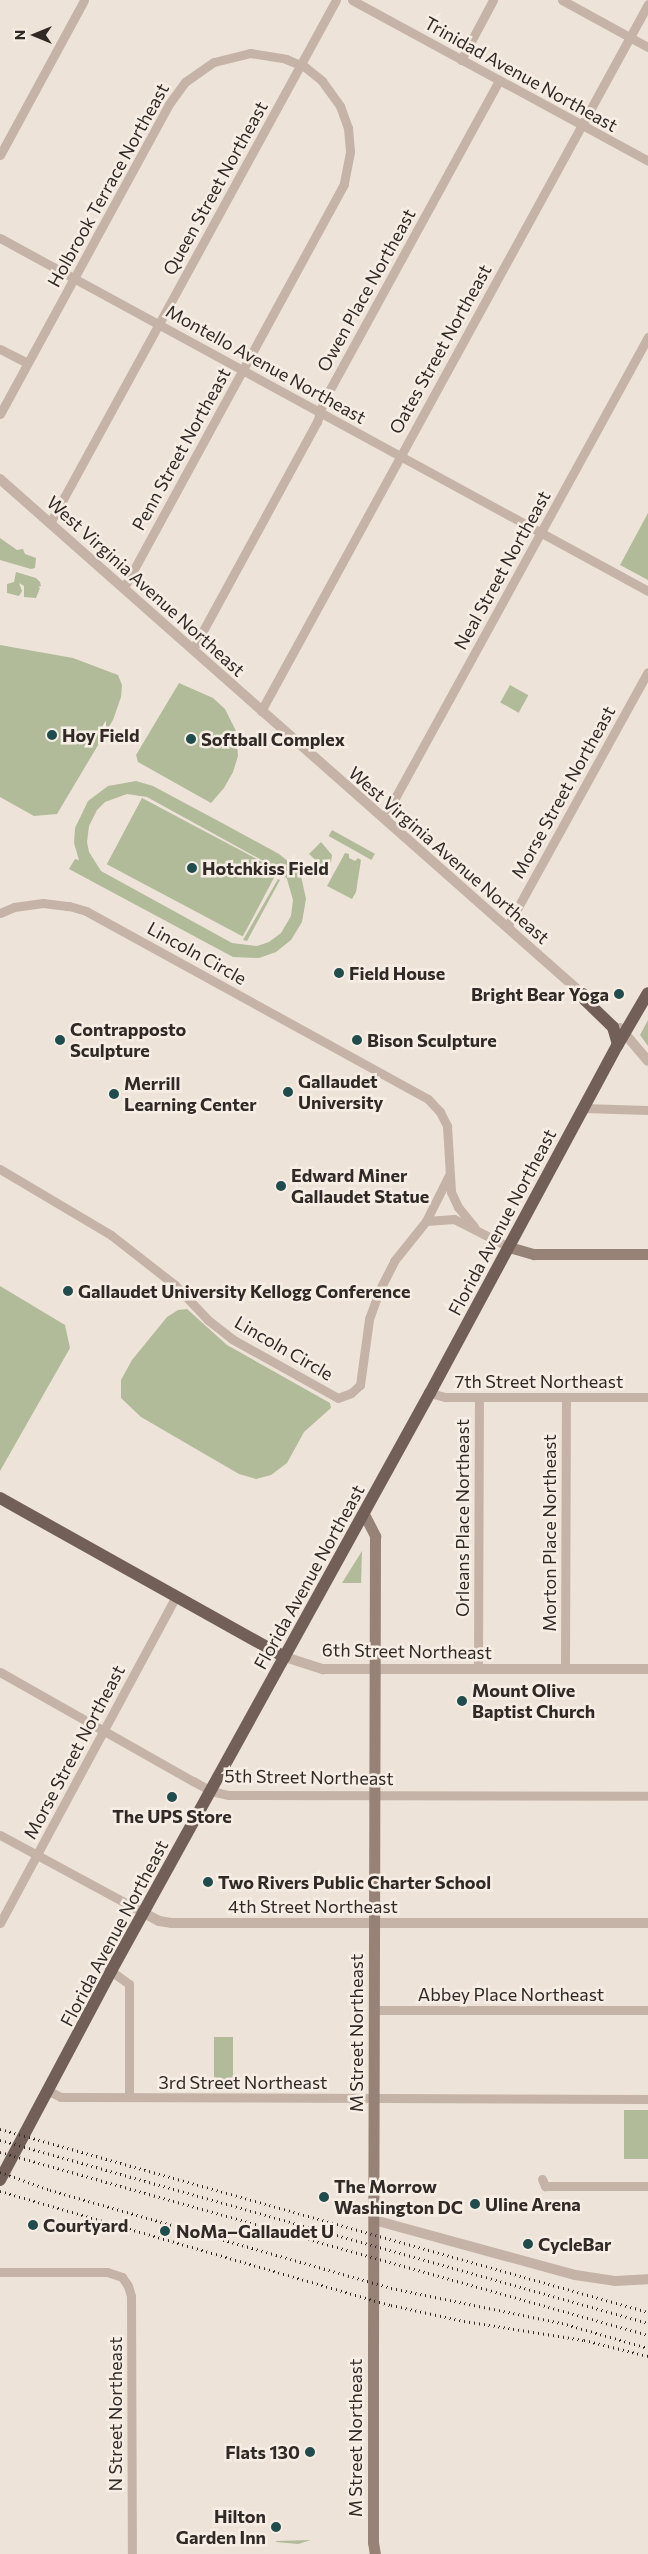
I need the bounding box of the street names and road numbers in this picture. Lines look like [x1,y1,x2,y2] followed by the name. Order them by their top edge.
[421,12,621,136] street label: Trinidad Avenue Northeast
[43,79,173,291] street label: Holbrook Terrace Northeast
[158,97,272,279] street label: Queen Street Northeast
[312,205,420,375] street label: Owen Place Northeast
[384,260,496,438] street label: Oates Street Northeast
[162,300,370,428] street label: Montello Avenue Northeast
[127,364,235,534] street label: Penn Street Northeast
[449,487,555,653] street label: Neal Street Northeast
[43,491,249,681] street label: West Virginia Avenue Northeast
[507,702,619,882] street label: Morse Street Northeast
[344,762,554,948] street label: West Virginia Avenue Northeast
[144,917,250,989] street label: Lincoln Circle
[444,1125,560,1319] street label: Florida Avenue Northeast
[231,1311,337,1385] street label: Lincoln Circle
[455,1370,623,1392] street label: 7th Street Northeast
[451,1419,473,1617] street label: Orleans Place Northeast
[538,1434,560,1632] street label: Morton Place Northeast
[249,1481,369,1673] street label: Florida Avenue Northeast
[322,1639,492,1663] street label: 6th Street Northeast
[19,1661,129,1843] street label: Morse Street Northeast
[224,1765,394,1789] street label: 5th Street Northeast
[56,1836,172,2030] street label: Florida Avenue Northeast
[228,1895,398,1917] street label: 4th Street Northeast
[345,1954,367,2112] street label: M Street Northeast
[418,1983,604,2005] street label: Abbey Place Northeast
[159,2071,327,2093] street label: 3rd Street Northeast
[104,2337,126,2491] street label: N Street Northeast
[344,2359,366,2517] street label: M Street Northeast

